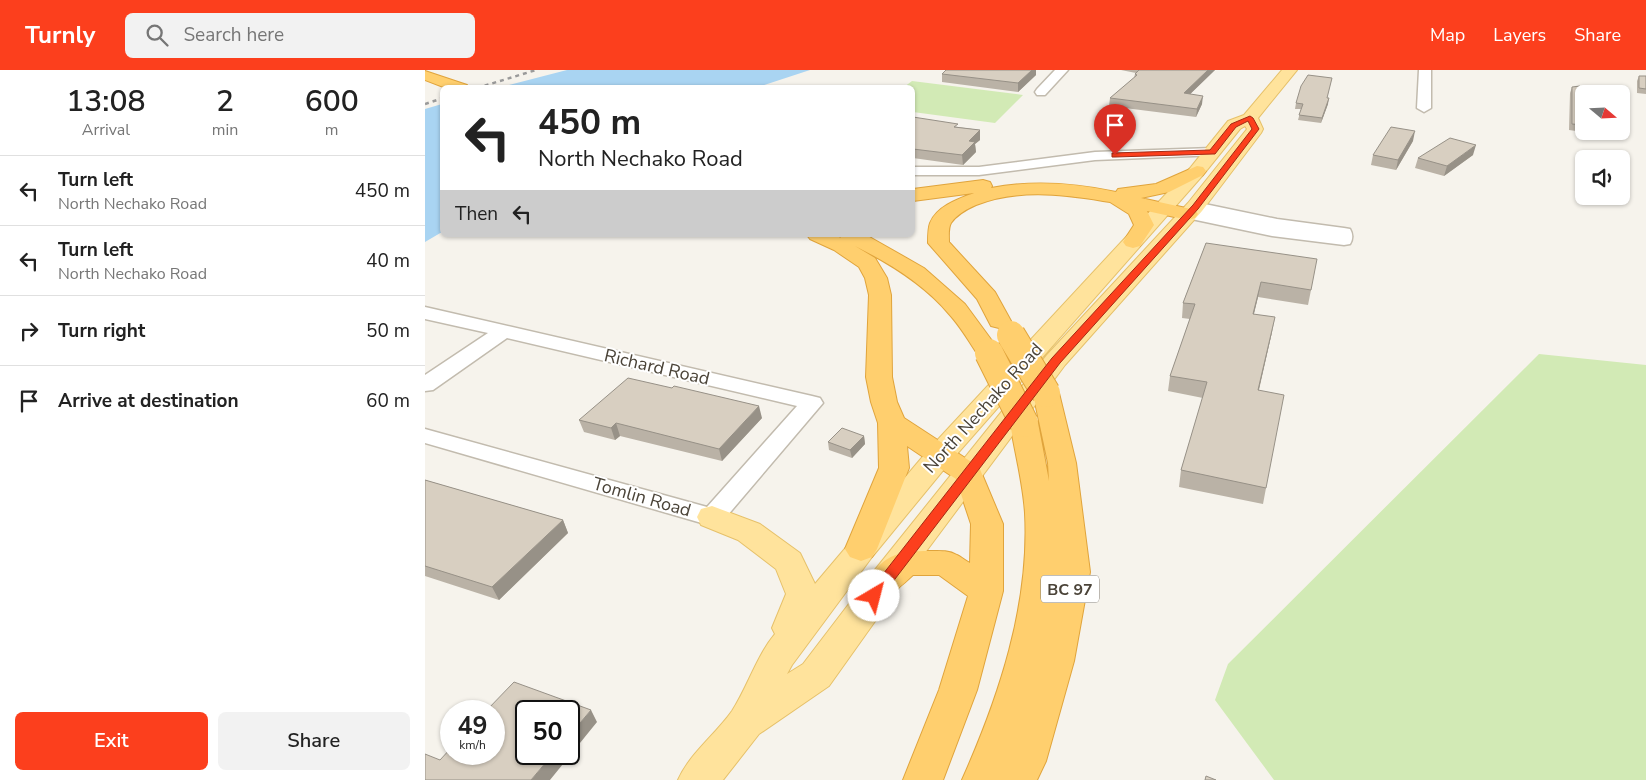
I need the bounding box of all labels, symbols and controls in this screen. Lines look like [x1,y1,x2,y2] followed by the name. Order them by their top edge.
[125,13,475,58] search box
[25,19,95,51] text: Turnly
[143,21,171,49] icon: search
[183,22,284,48] text: Search here
[1430,23,1465,47] text: Map
[1493,23,1546,47] text: Layers
[1574,23,1621,47] text: Share
[66,81,145,122] text: 13:08
[216,81,234,122] text: 2
[305,81,359,122] text: 600
[1575,85,1630,140] north arrow
[1575,85,1630,205] map controls
[538,99,641,146] text: 450 m
[1094,104,1136,155] pin
[455,105,520,170] icon: left
[1101,111,1129,139] icon: arrive
[82,119,130,141] text: Arrival
[212,119,238,141] text: min
[325,119,339,141] text: m
[538,144,743,174] text: North Nechako Road
[1575,150,1630,205] button: sound
[58,167,133,193] text: Turn left
[15,177,43,205] icon: left
[355,178,410,204] text: 450 m
[58,193,207,215] text: North Nechako Road
[508,200,536,228] icon: left
[455,201,498,227] text: Then
[58,237,133,263] text: Turn left
[15,247,43,275] icon: left
[366,248,410,274] text: 40 m
[58,263,207,285] text: North Nechako Road
[15,317,43,345] icon: right
[58,318,145,344] text: Turn right
[366,318,410,344] text: 50 m
[918,338,1048,478] street label: North Nechako Road
[602,343,712,391] street label: Richard Road
[15,387,43,415] icon: arrive
[58,388,239,414] text: Arrive at destination
[366,388,410,414] text: 60 m
[590,472,694,522] street label: Tomlin Road
[847,569,899,621] position arrow
[1041,576,1099,602] road number: BC 97
[515,700,580,765] speed limit sign: 50
[457,709,488,743] text: 49
[15,712,208,770] button: Exit
[218,712,410,770] button: Share
[459,737,486,753] text: km/h

